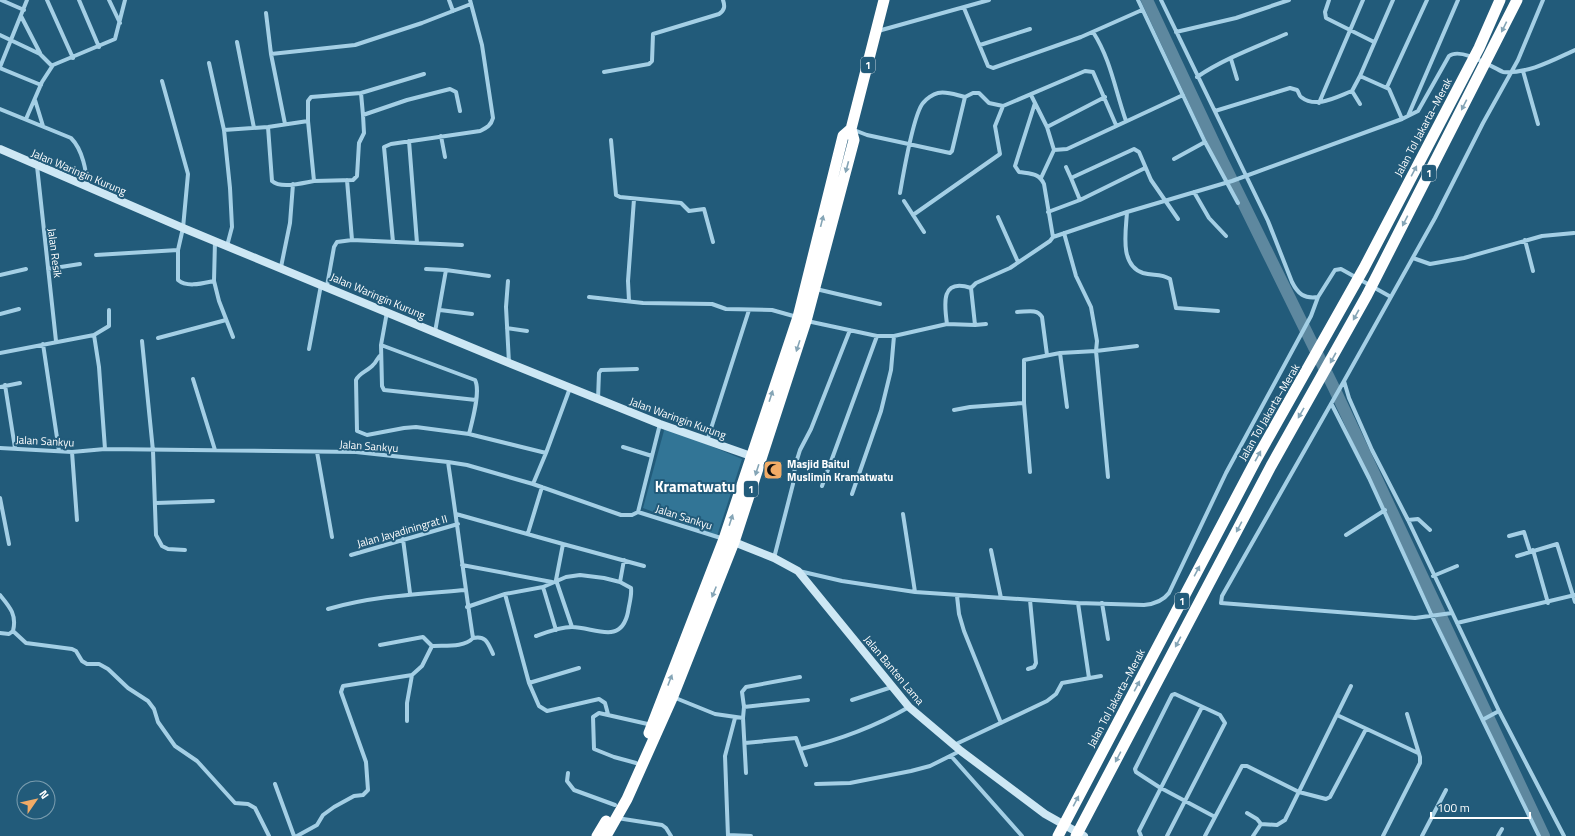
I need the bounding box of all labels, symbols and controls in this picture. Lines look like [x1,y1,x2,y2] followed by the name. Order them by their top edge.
[1501,21,1507,33] one-way arrow
[861,57,875,73] road number: 1
[1390,74,1456,179] street label: Jalan Tol Jakarta–Merak
[1461,100,1467,111] one-way arrow
[29,145,129,199] street label: Jalan Waringin Kurung
[844,161,850,173] one-way arrow
[1411,165,1418,177] one-way arrow
[1422,165,1436,181] road number: 1
[820,215,826,227] one-way arrow
[1401,215,1408,227] one-way arrow
[44,227,66,280] street label: Jalan Resik
[328,269,428,323] street label: Jalan Waringin Kurung
[1352,309,1359,321] one-way arrow
[794,340,800,352] one-way arrow
[1329,352,1336,363] one-way arrow
[1235,360,1304,463] street label: Jalan Tol Jakarta–Merak
[768,390,774,402] one-way arrow
[627,393,729,443] street label: Jalan Waringin Kurung
[1298,407,1305,419] one-way arrow
[15,431,75,451] street label: Jalan Sankyu
[339,436,399,456] street label: Jalan Sankyu
[1255,451,1261,462] one-way arrow
[787,456,893,485] place label: Masjid Baitul Muslimin Kramatwatu
[762,459,784,481] mosque icon: Masjid Baitul Muslimin Kramatwatu
[754,464,760,476] one-way arrow
[655,475,735,498] district label: Kramatwatu
[744,481,758,497] road number: 1
[654,500,715,534] street label: Jalan Sankyu
[355,510,449,552] street label: Jalan Jayadiningrat II
[728,513,734,525] one-way arrow
[1236,522,1242,533] one-way arrow
[1194,566,1201,577] one-way arrow
[710,587,716,599] one-way arrow
[1175,593,1189,609] road number: 1
[860,632,928,709] street label: Jalan Banten Lama
[1175,637,1182,648] one-way arrow
[1083,645,1149,750] street label: Jalan Tol Jakarta–Merak
[667,674,673,686] one-way arrow
[1133,681,1140,692] one-way arrow
[1115,752,1121,763] one-way arrow
[16,780,56,820] north arrow
[36,787,53,802] text: N
[1431,794,1530,820] scale bar
[1073,796,1079,807] one-way arrow
[1437,798,1470,817] text: 100 m

